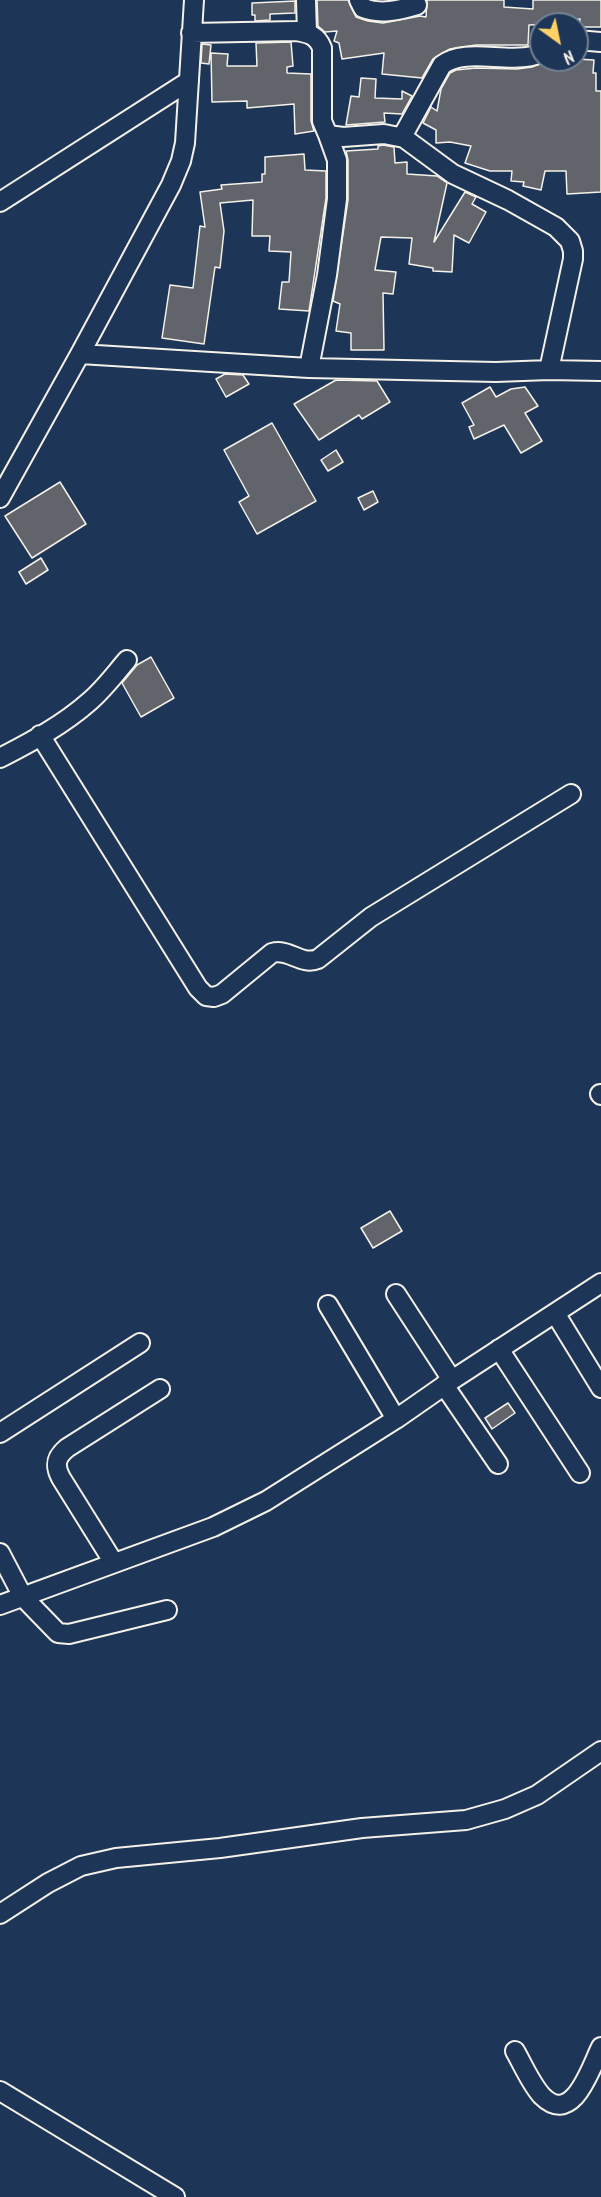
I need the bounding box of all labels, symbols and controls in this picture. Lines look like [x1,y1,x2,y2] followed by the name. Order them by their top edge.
[529,12,589,72] north arrow
[557,43,579,69] text: N

